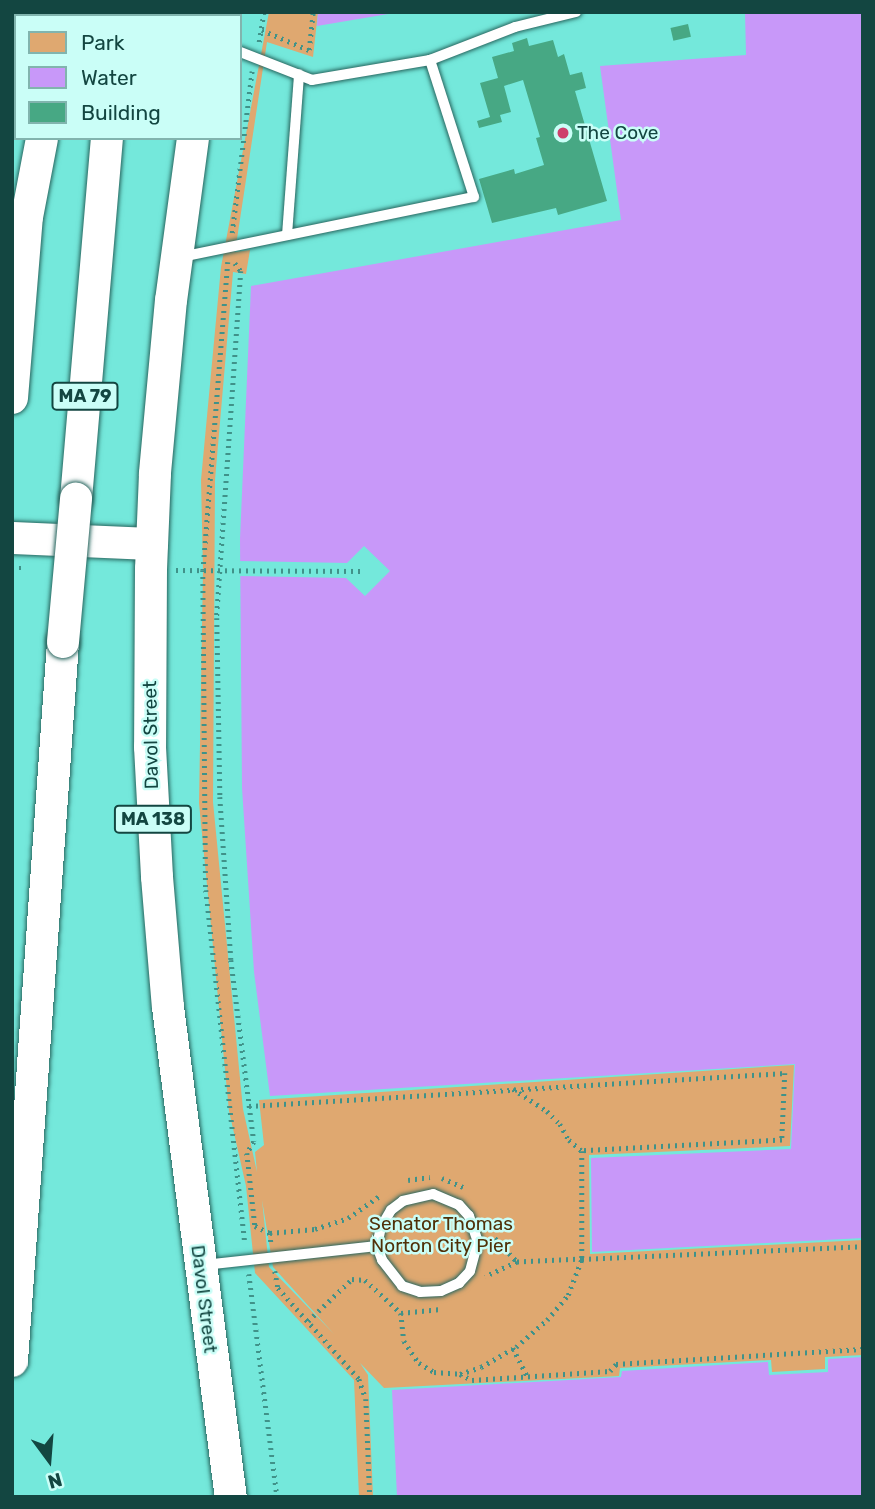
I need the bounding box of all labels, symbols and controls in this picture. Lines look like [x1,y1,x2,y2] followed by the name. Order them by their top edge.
[14,14,242,140] legend
[81,30,125,55] text: Park
[81,65,137,90] text: Water
[81,100,161,125] text: Building
[577,122,659,144] place label: The Cove
[555,125,571,141] marker: The Cove
[50,382,120,410] road number: MA 79
[139,680,163,790] street label: Davol Street
[113,804,193,834] road number: MA 138
[369,1213,513,1257] park label: Senator Thomas Norton City Pier
[186,1244,222,1354] street label: Davol Street
[14,1425,84,1495] north arrow
[45,1468,65,1494] text: N

